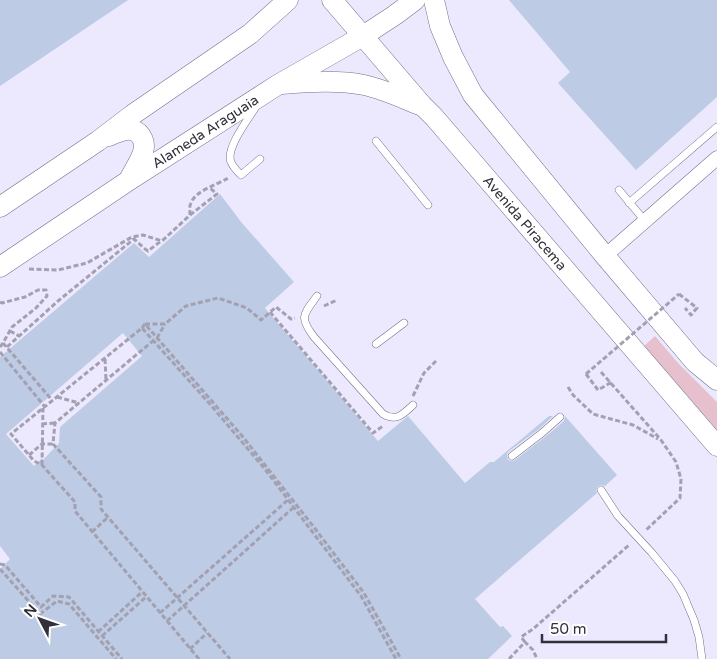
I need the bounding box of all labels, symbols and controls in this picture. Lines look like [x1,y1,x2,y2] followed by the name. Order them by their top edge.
[149,91,262,172] street label: Alameda Araguaia
[480,172,571,274] street label: Avenida Piracema
[15,594,65,644] north arrow
[20,601,41,621] text: N
[542,612,666,644] scale bar
[550,620,587,638] text: 50 m

